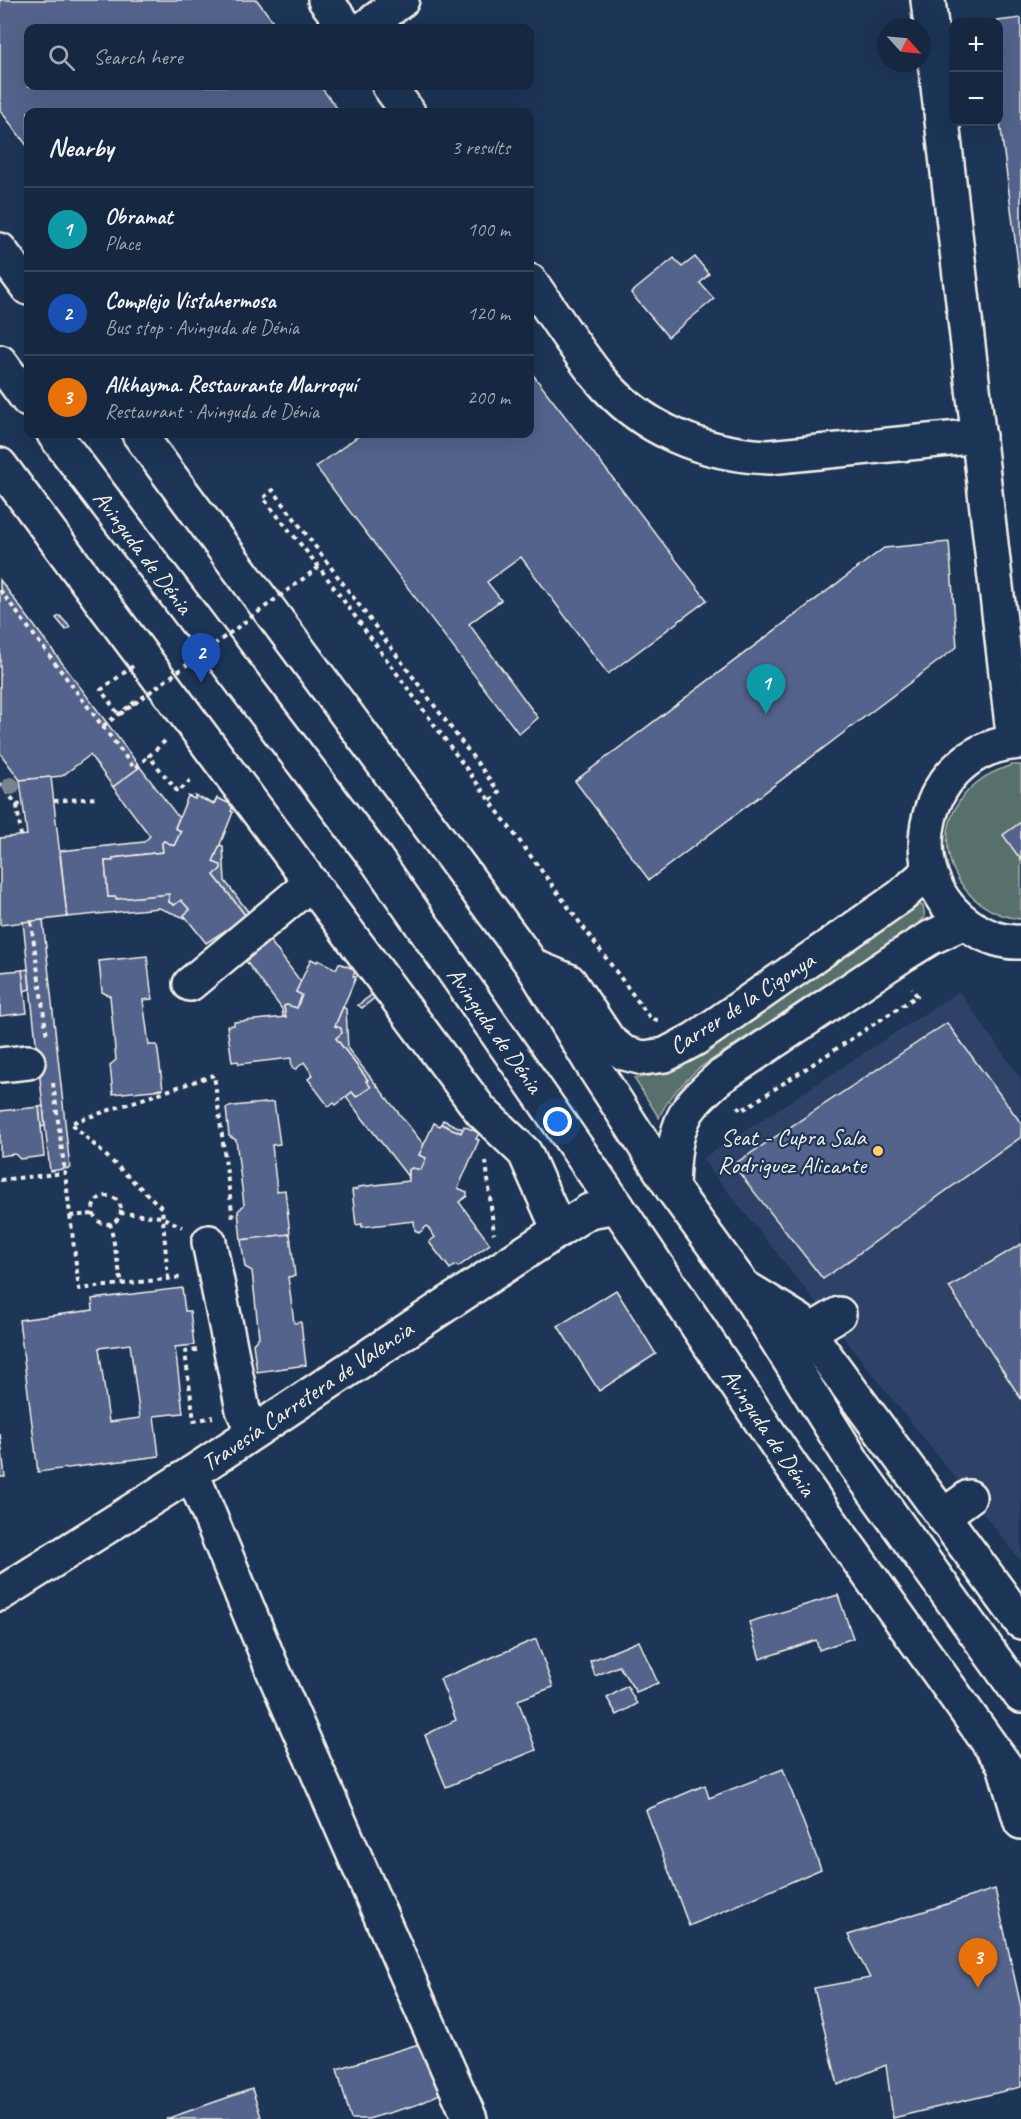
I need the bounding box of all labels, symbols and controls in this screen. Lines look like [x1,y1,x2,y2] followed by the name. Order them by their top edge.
[877,18,931,72] north arrow
[949,18,1003,126] map controls
[949,18,1003,72] button: +
[24,24,534,90] search box
[45,41,78,74] icon: search
[93,43,183,71] text: Search here
[949,72,1003,126] button: −
[48,131,113,164] text: Nearby
[451,135,510,160] text: 3 results
[105,203,172,231] text: Obramat
[63,217,72,242] text: 1
[467,217,510,242] text: 100 m
[105,231,140,256] text: Place
[105,287,276,315] text: Complejo Vistahermosa
[63,301,72,326] text: 2
[467,301,510,326] text: 120 m
[105,315,299,340] text: Bus stop · Avinguda de Dénia
[105,371,356,399] text: Alkhayma. Restaurante Marroquí
[63,385,72,410] text: 3
[467,385,510,410] text: 200 m
[105,399,319,424] text: Restaurant · Avinguda de Dénia
[87,484,200,621] street label: Avinguda de Dénia
[182,634,220,683] pin: 2
[746,664,786,714] pin: 1
[664,944,821,1061] street label: Carrer de la Cigonya
[440,961,550,1100] street label: Avinguda de Dénia
[543,1107,572,1136] your location
[718,1122,868,1180] place label: Seat - Cupra Sala Rodriguez Alicante
[871,1144,885,1158] marker: Seat - Cupra Sala Rodriguez Alicante
[195,1313,420,1478] street label: Travesía Carretera de Valencia
[715,1362,823,1503] street label: Avinguda de Dénia
[958,1938,998,1988] pin: 3

